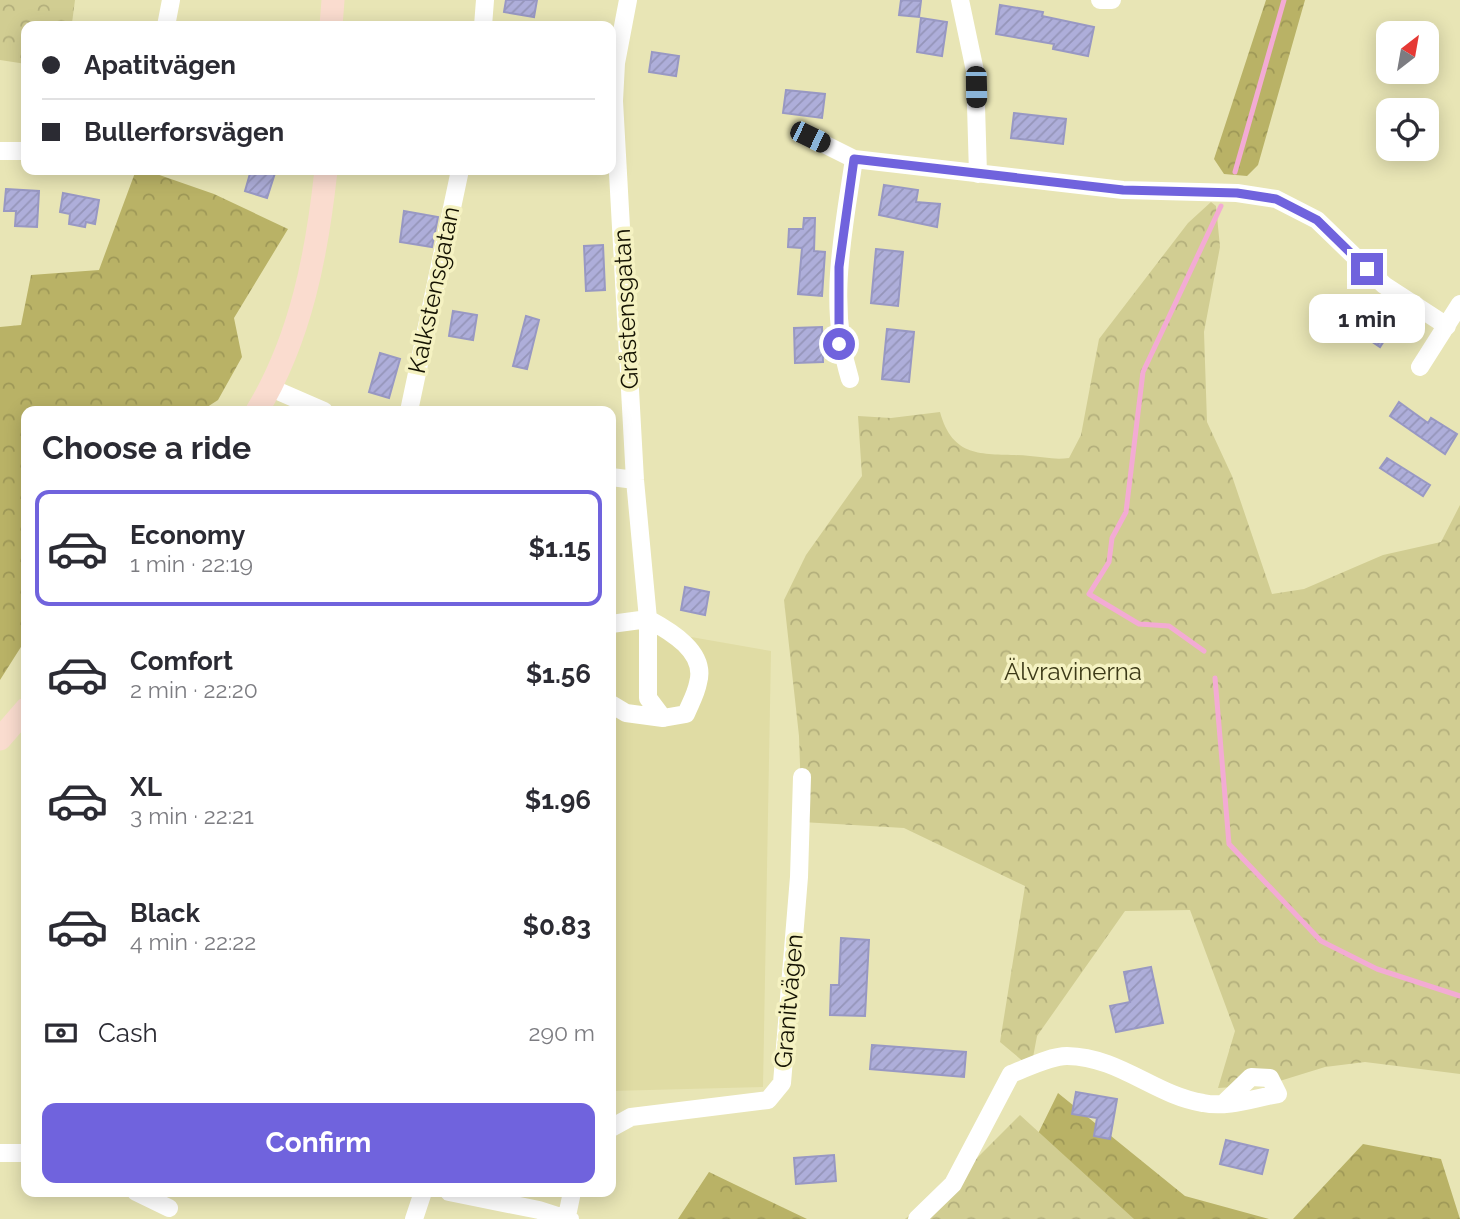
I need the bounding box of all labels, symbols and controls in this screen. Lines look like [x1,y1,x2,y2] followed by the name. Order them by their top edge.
[1376,21,1438,84] north arrow
[1376,21,1439,161] map controls
[84,50,236,80] text: Apatitvägen
[966,66,987,108] car
[1376,98,1439,161] button: locate
[84,117,284,147] text: Bullerforsvägen
[787,118,834,156] car
[402,204,465,376] street label: Kalkstensgatan
[607,228,644,390] street label: Gråstensgatan
[1351,253,1383,285] route end
[1309,294,1425,342] callout: 1 min
[1338,305,1396,332] text: 1 min
[823,328,855,360] route start
[42,429,251,466] text: Choose a ride
[46,517,109,580] icon: car
[130,520,245,550] text: Economy
[529,533,591,563] text: $1.15
[130,550,253,577] text: 1 min · 22:19
[46,643,109,706] icon: car
[130,646,233,676] text: Comfort
[1004,657,1142,686] park label: Älvravinerna
[526,659,591,689] text: $1.56
[130,676,258,703] text: 2 min · 22:20
[46,769,109,832] icon: car
[130,772,162,802] text: XL
[525,785,591,815] text: $1.96
[130,802,254,829] text: 3 min · 22:21
[46,895,109,958] icon: car
[130,898,200,928] text: Black
[522,911,591,941] text: $0.83
[130,928,256,955] text: 4 min · 22:22
[768,933,809,1069] street label: Granitvägen
[42,1014,80,1052] icon: cash
[98,1018,158,1048] text: Cash
[528,1019,595,1046] text: 290 m
[42,1103,595,1183] button: Confirm

